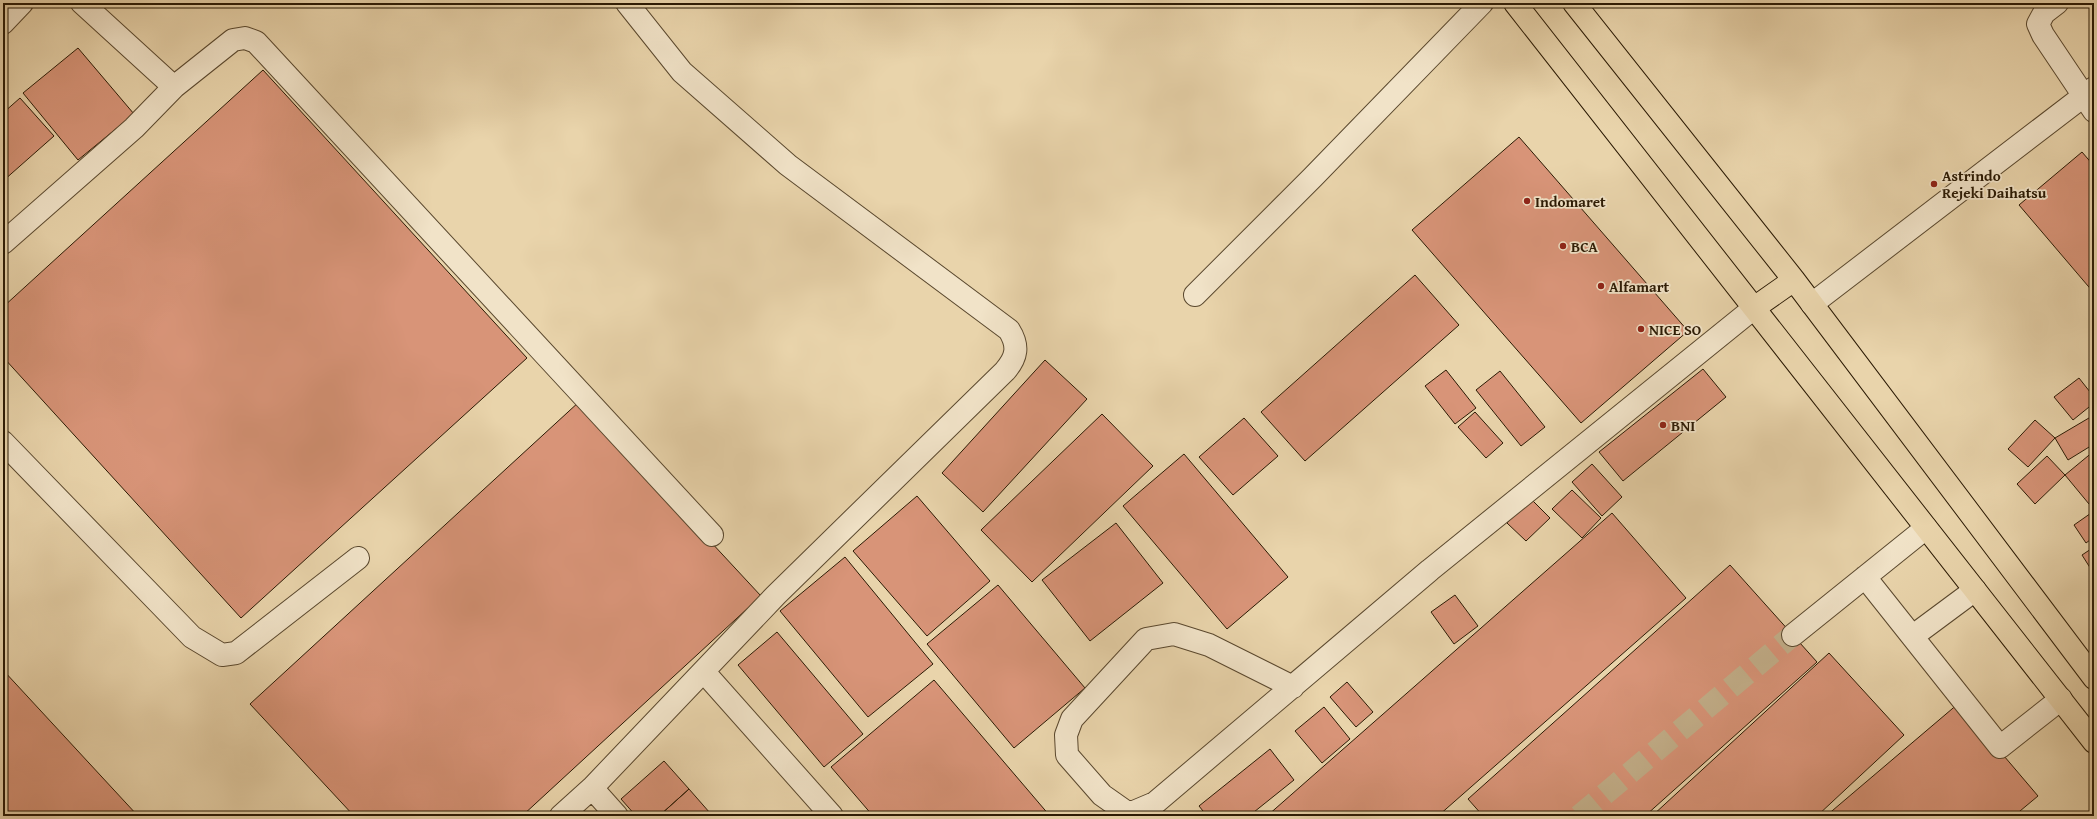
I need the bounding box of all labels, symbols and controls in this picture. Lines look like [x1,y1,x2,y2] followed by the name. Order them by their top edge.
[1942,165,2047,203] place label: Astrindo Rejeki Daihatsu
[1929,179,1939,189] marker: Astrindo Rejeki Daihatsu
[1535,191,1606,212] place label: Indomaret
[1522,196,1532,206] marker: Indomaret
[1571,236,1598,257] place label: BCA
[1558,241,1568,251] marker: BCA
[1609,276,1670,297] place label: Alfamart
[1596,281,1606,291] marker: Alfamart
[1649,319,1701,340] place label: NICE SO
[1636,324,1646,334] marker: NICE SO
[1671,415,1695,436] place label: BNI
[1658,420,1668,430] marker: BNI

